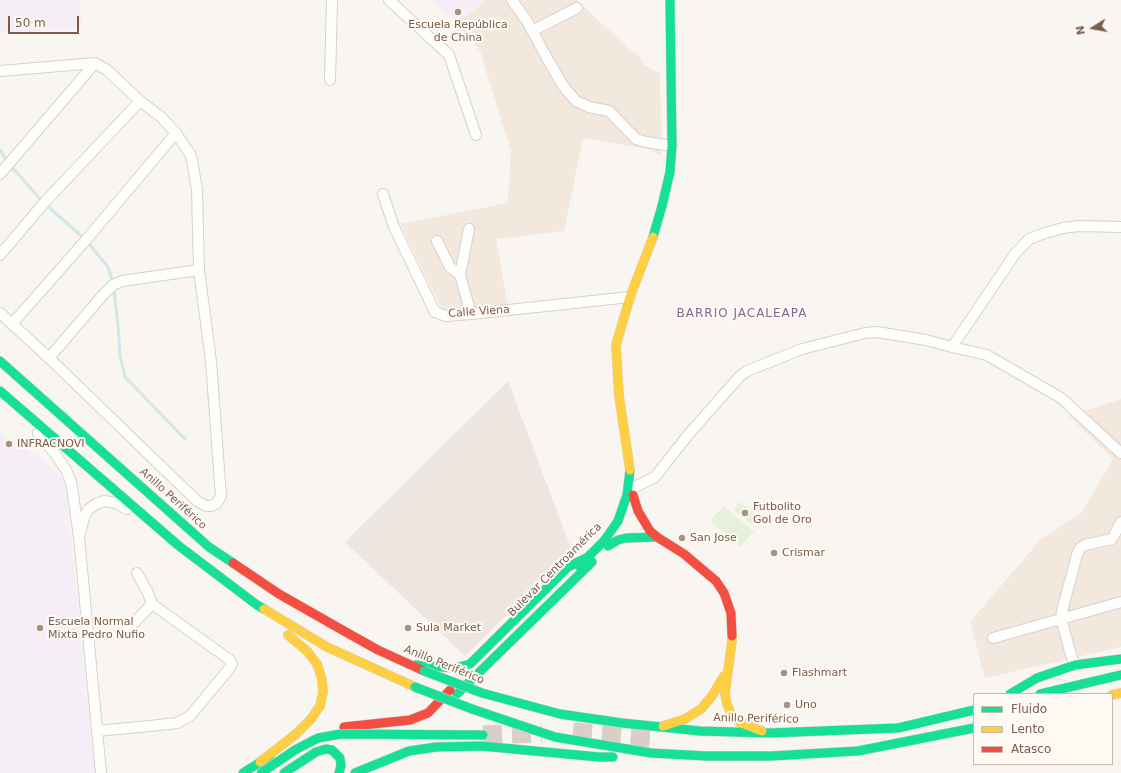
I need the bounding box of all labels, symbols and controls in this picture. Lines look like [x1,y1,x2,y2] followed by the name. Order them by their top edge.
[453,7,463,17] marker: Escuela República de China
[10,8,81,34] scale bar
[1073,8,1113,48] north arrow
[15,16,46,30] text: 50 m
[408,18,508,44] place label: Escuela República de China
[1073,25,1088,36] text: N
[448,303,510,321] street label: Calle Viena
[677,307,807,321] district label: BARRIO JACALEAPA
[17,437,84,451] place label: INFRACNOVI
[4,439,14,449] marker: INFRACNOVI
[137,465,209,533] street label: Anillo Periférico
[753,500,812,526] place label: Futbolito Gol de Oro
[740,508,750,518] marker: Futbolito Gol de Oro
[505,520,605,620] street label: Bulevar Centroamérica
[690,531,737,545] place label: San Jose
[677,533,687,543] marker: San Jose
[782,546,825,560] place label: Crismar
[769,548,779,558] marker: Crismar
[48,615,145,641] place label: Escuela Normal Mixta Pedro Nufio
[416,621,481,635] place label: Sula Market
[35,623,45,633] marker: Escuela Normal Mixta Pedro Nufio
[403,623,413,633] marker: Sula Market
[402,643,486,687] street label: Anillo Periférico
[792,666,847,680] place label: Flashmart
[779,668,789,678] marker: Flashmart
[973,693,1113,765] legend
[795,698,817,712] place label: Uno
[782,700,792,710] marker: Uno
[1011,702,1047,716] text: Fluido
[713,712,799,726] street label: Anillo Periférico
[1011,722,1045,736] text: Lento
[1011,742,1051,756] text: Atasco

